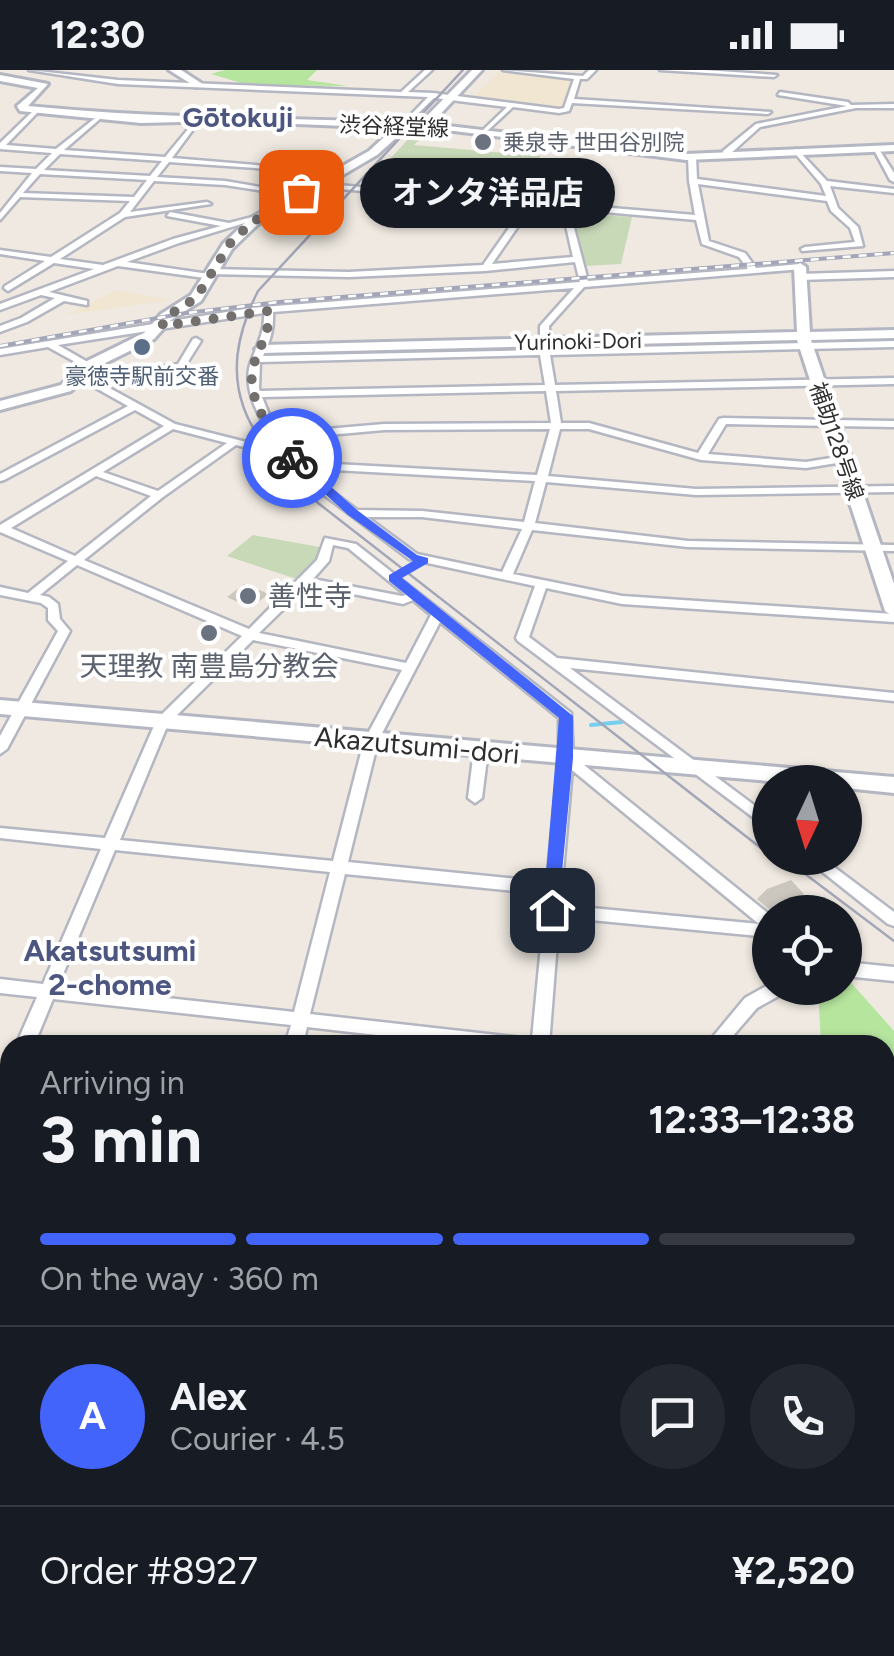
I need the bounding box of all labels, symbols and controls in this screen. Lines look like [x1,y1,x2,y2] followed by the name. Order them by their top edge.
[50,12,145,58] text: 12:30
[183,100,293,134] district label: Gōtokuji
[339,111,449,142] street label: 渋谷経堂線
[503,129,684,156] place label: 乗泉寺 世田谷別院
[472,131,494,153] marker: 乗泉寺 世田谷別院
[259,150,344,235] pin
[361,157,616,227] callout: オンタ洋品店
[274,165,329,220] icon: bag
[391,174,584,212] text: オンタ洋品店
[514,327,642,356] street label: Yurinoki-Dori
[131,336,153,358] marker: 豪徳寺駅前交番
[65,363,219,390] place label: 豪徳寺駅前交番
[804,379,869,504] street label: 補助128号線
[242,408,342,508] courier
[265,431,320,486] icon: bike
[268,579,352,613] place label: 善性寺
[237,585,259,607] marker: 善性寺
[198,622,220,644] marker: 天理教 南豊島分教会
[80,649,338,683] place label: 天理教 南豊島分教会
[313,719,521,771] street label: Akazutsumi-dori
[752,765,862,875] north arrow
[752,765,862,1005] map controls
[510,868,595,953] pin
[525,883,580,938] icon: home
[752,895,862,1005] button: locate
[24,932,196,1003] district label: Akatsutsumi 2-chome
[40,1064,185,1102] text: Arriving in
[649,1097,855,1143] text: 12:33–12:38
[40,1100,202,1178] text: 3 min
[40,1260,319,1298] text: On the way · 360 m
[620,1364,725,1469] button: chat
[750,1364,855,1469] button: phone
[170,1374,247,1420] text: Alex
[79,1393,106,1439] text: A
[170,1420,345,1458] text: Courier · 4.5
[40,1548,258,1594] text: Order #8927
[732,1548,855,1594] text: ¥2,520

